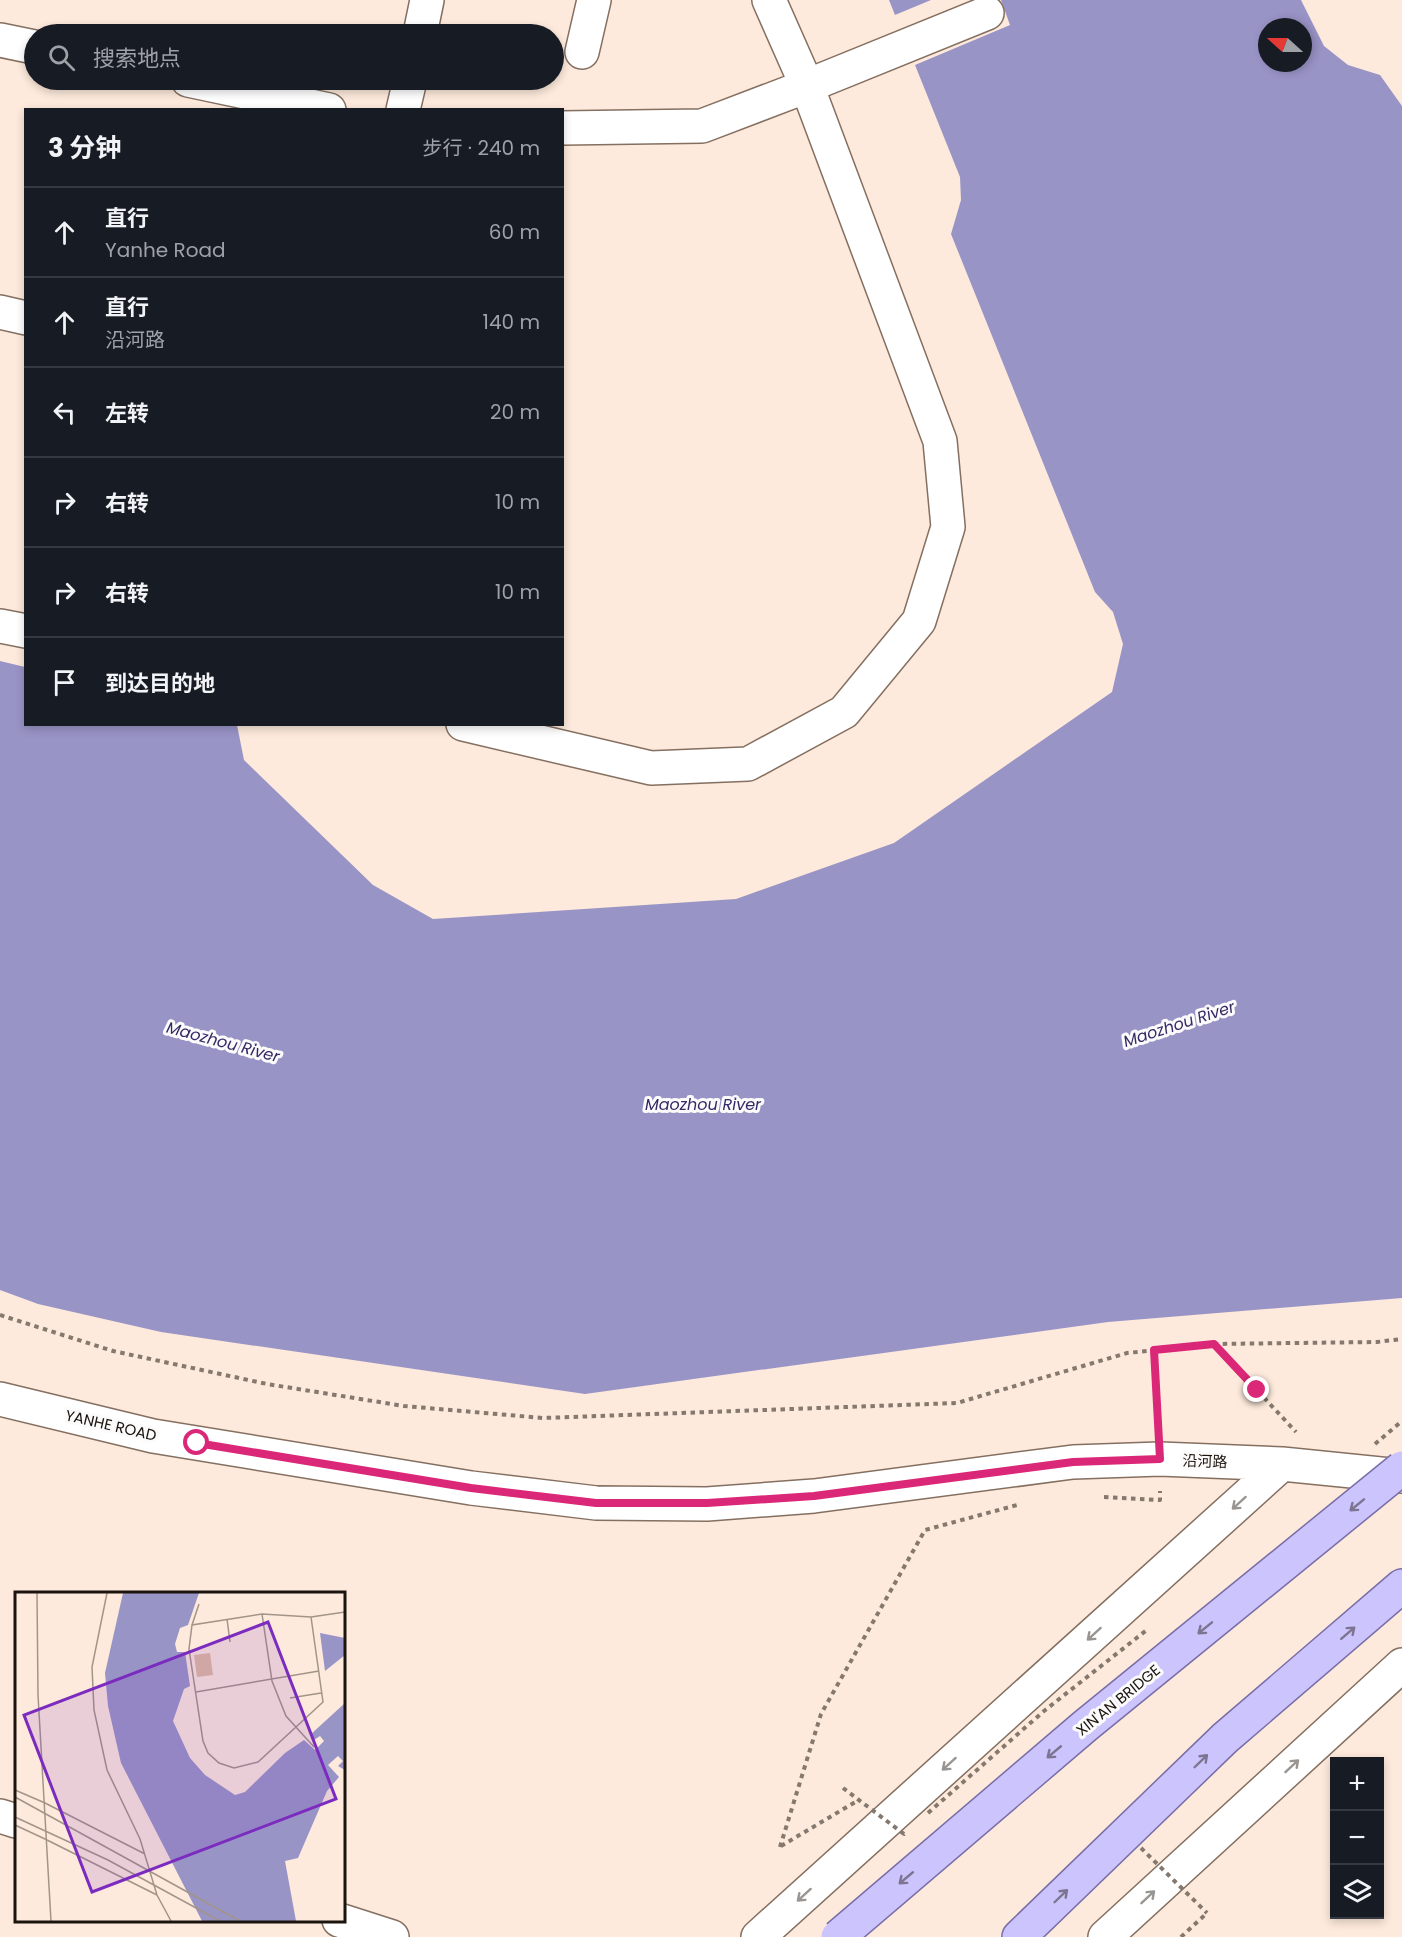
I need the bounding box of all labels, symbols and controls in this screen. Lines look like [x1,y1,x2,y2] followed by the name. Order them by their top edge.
[1258,18,1312,72] north arrow
[24,24,564,90] search box
[45,41,78,74] icon: search
[93,43,181,74] text: 搜索地点
[48,130,121,166] text: 3 分钟
[423,134,540,162] text: 步行 · 240 m
[105,203,149,234] text: 直行
[48,216,81,249] icon: ahead
[489,218,540,246] text: 60 m
[105,236,226,264] text: Yanhe Road
[105,292,149,323] text: 直行
[48,306,81,339] icon: ahead
[483,308,540,336] text: 140 m
[105,326,165,354] text: 沿河路
[48,396,81,429] icon: left
[105,398,149,429] text: 左转
[490,398,540,426] text: 20 m
[48,486,81,519] icon: right
[105,488,149,519] text: 右转
[495,488,540,516] text: 10 m
[48,576,81,609] icon: right
[105,578,149,609] text: 右转
[495,578,540,606] text: 10 m
[48,666,81,699] icon: arrive
[105,668,215,699] text: 到达目的地
[1120,995,1239,1053] water label: Maozhou River
[164,1016,283,1068] water label: Maozhou River
[645,1093,762,1116] water label: Maozhou River
[1243,1376,1269,1402] route end
[63,1404,159,1446] street label: YANHE ROAD
[183,1429,209,1455] route start
[1182,1450,1228,1472] street label: 沿河路
[1232,1496,1247,1510] one-way arrow
[1349,1499,1365,1512] one-way arrow
[15,1592,345,1922] inset map
[1197,1622,1213,1635] one-way arrow
[1340,1626,1355,1640] one-way arrow
[1087,1627,1102,1641] one-way arrow
[1072,1660,1164,1740] street label: XIN'AN BRIDGE
[1047,1745,1062,1759] one-way arrow
[1194,1754,1209,1768] one-way arrow
[942,1757,957,1771] one-way arrow
[1330,1757,1384,1919] map controls
[1330,1757,1384,1811] button: +
[1284,1759,1299,1773] one-way arrow
[1330,1811,1384,1865] button: −
[1330,1865,1384,1919] button: layers
[899,1871,914,1885] one-way arrow
[797,1888,812,1902] one-way arrow
[1053,1889,1068,1904] one-way arrow
[1140,1891,1155,1905] one-way arrow

